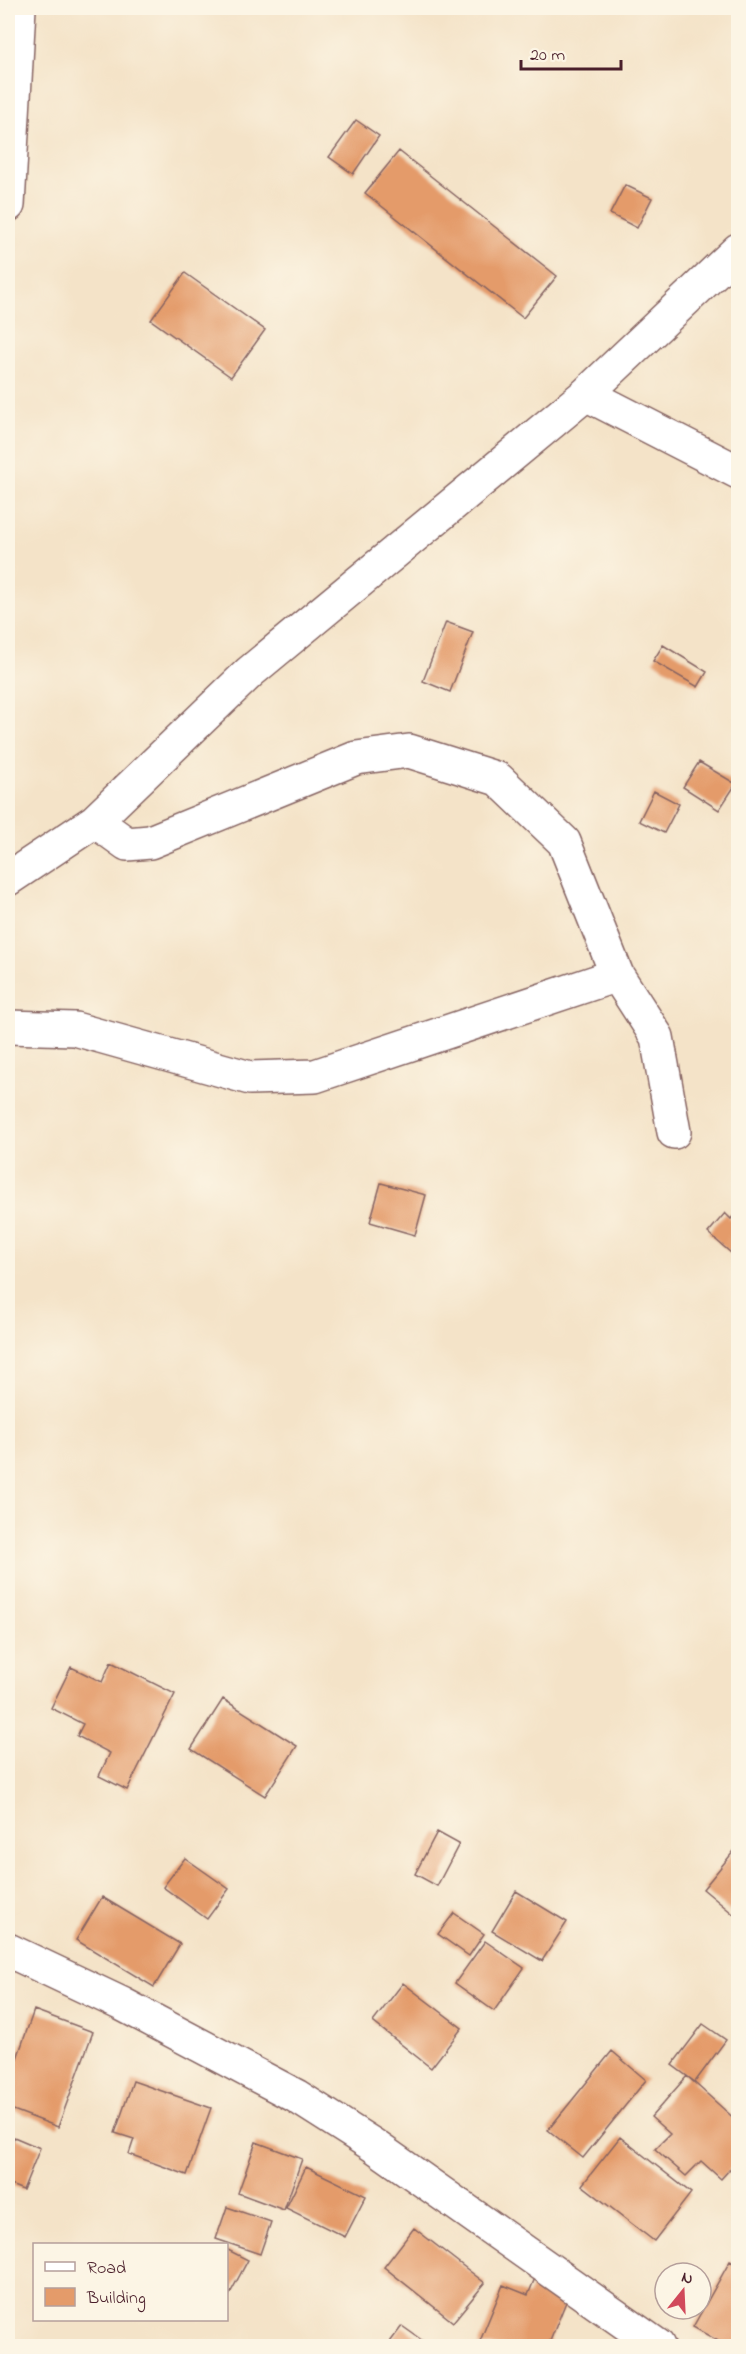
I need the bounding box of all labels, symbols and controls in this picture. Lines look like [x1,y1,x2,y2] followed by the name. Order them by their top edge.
[521,33,622,71] scale bar
[530,43,565,69] text: 20 m
[33,2243,228,2321] legend
[87,2256,126,2282] text: Road
[653,2261,713,2321] north arrow
[678,2266,696,2292] text: N
[86,2286,146,2313] text: Building

